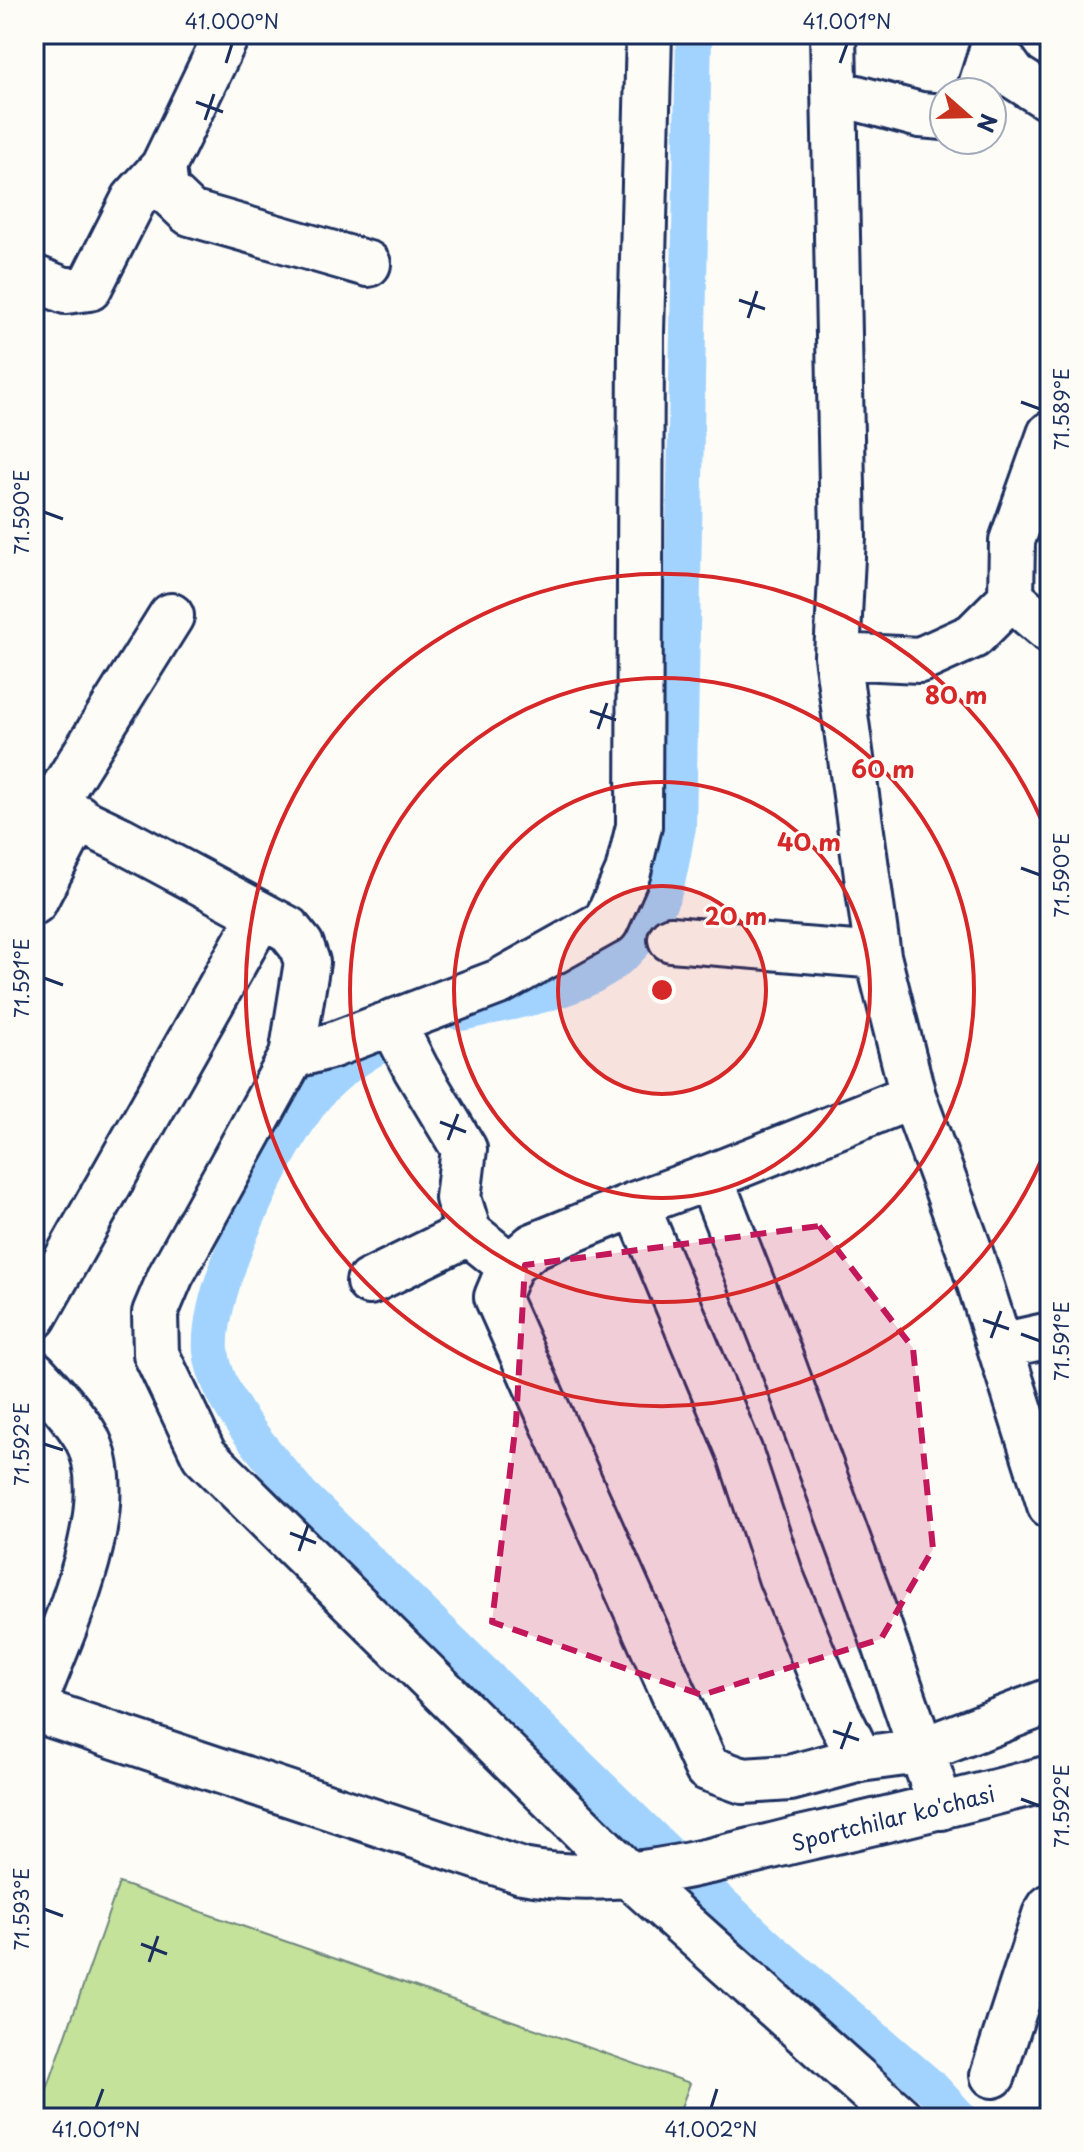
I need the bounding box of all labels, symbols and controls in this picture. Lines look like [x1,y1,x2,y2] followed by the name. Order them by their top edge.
[185,6,279,36] text: 41.000°N
[802,6,892,36] text: 41.001°N
[928,76,1008,156] north arrow
[970,110,1007,137] text: N
[1046,368,1076,450] text: 71.589°E
[6,469,36,555] text: 71.590°E
[925,676,987,712] text: 80 m
[851,750,915,786] text: 60 m
[777,823,841,859] text: 40 m
[1046,832,1076,918] text: 71.590°E
[705,897,767,933] text: 20 m
[6,938,36,1018] text: 71.591°E
[648,976,676,1004] centre of rings
[1046,1301,1076,1381] text: 71.591°E
[6,1402,36,1486] text: 71.592°E
[1046,1764,1076,1848] text: 71.592°E
[788,1776,998,1858] street label: Sportchilar ko'chasi
[6,1867,36,1951] text: 71.593°E
[51,2114,141,2144] text: 41.001°N
[664,2114,758,2144] text: 41.002°N

